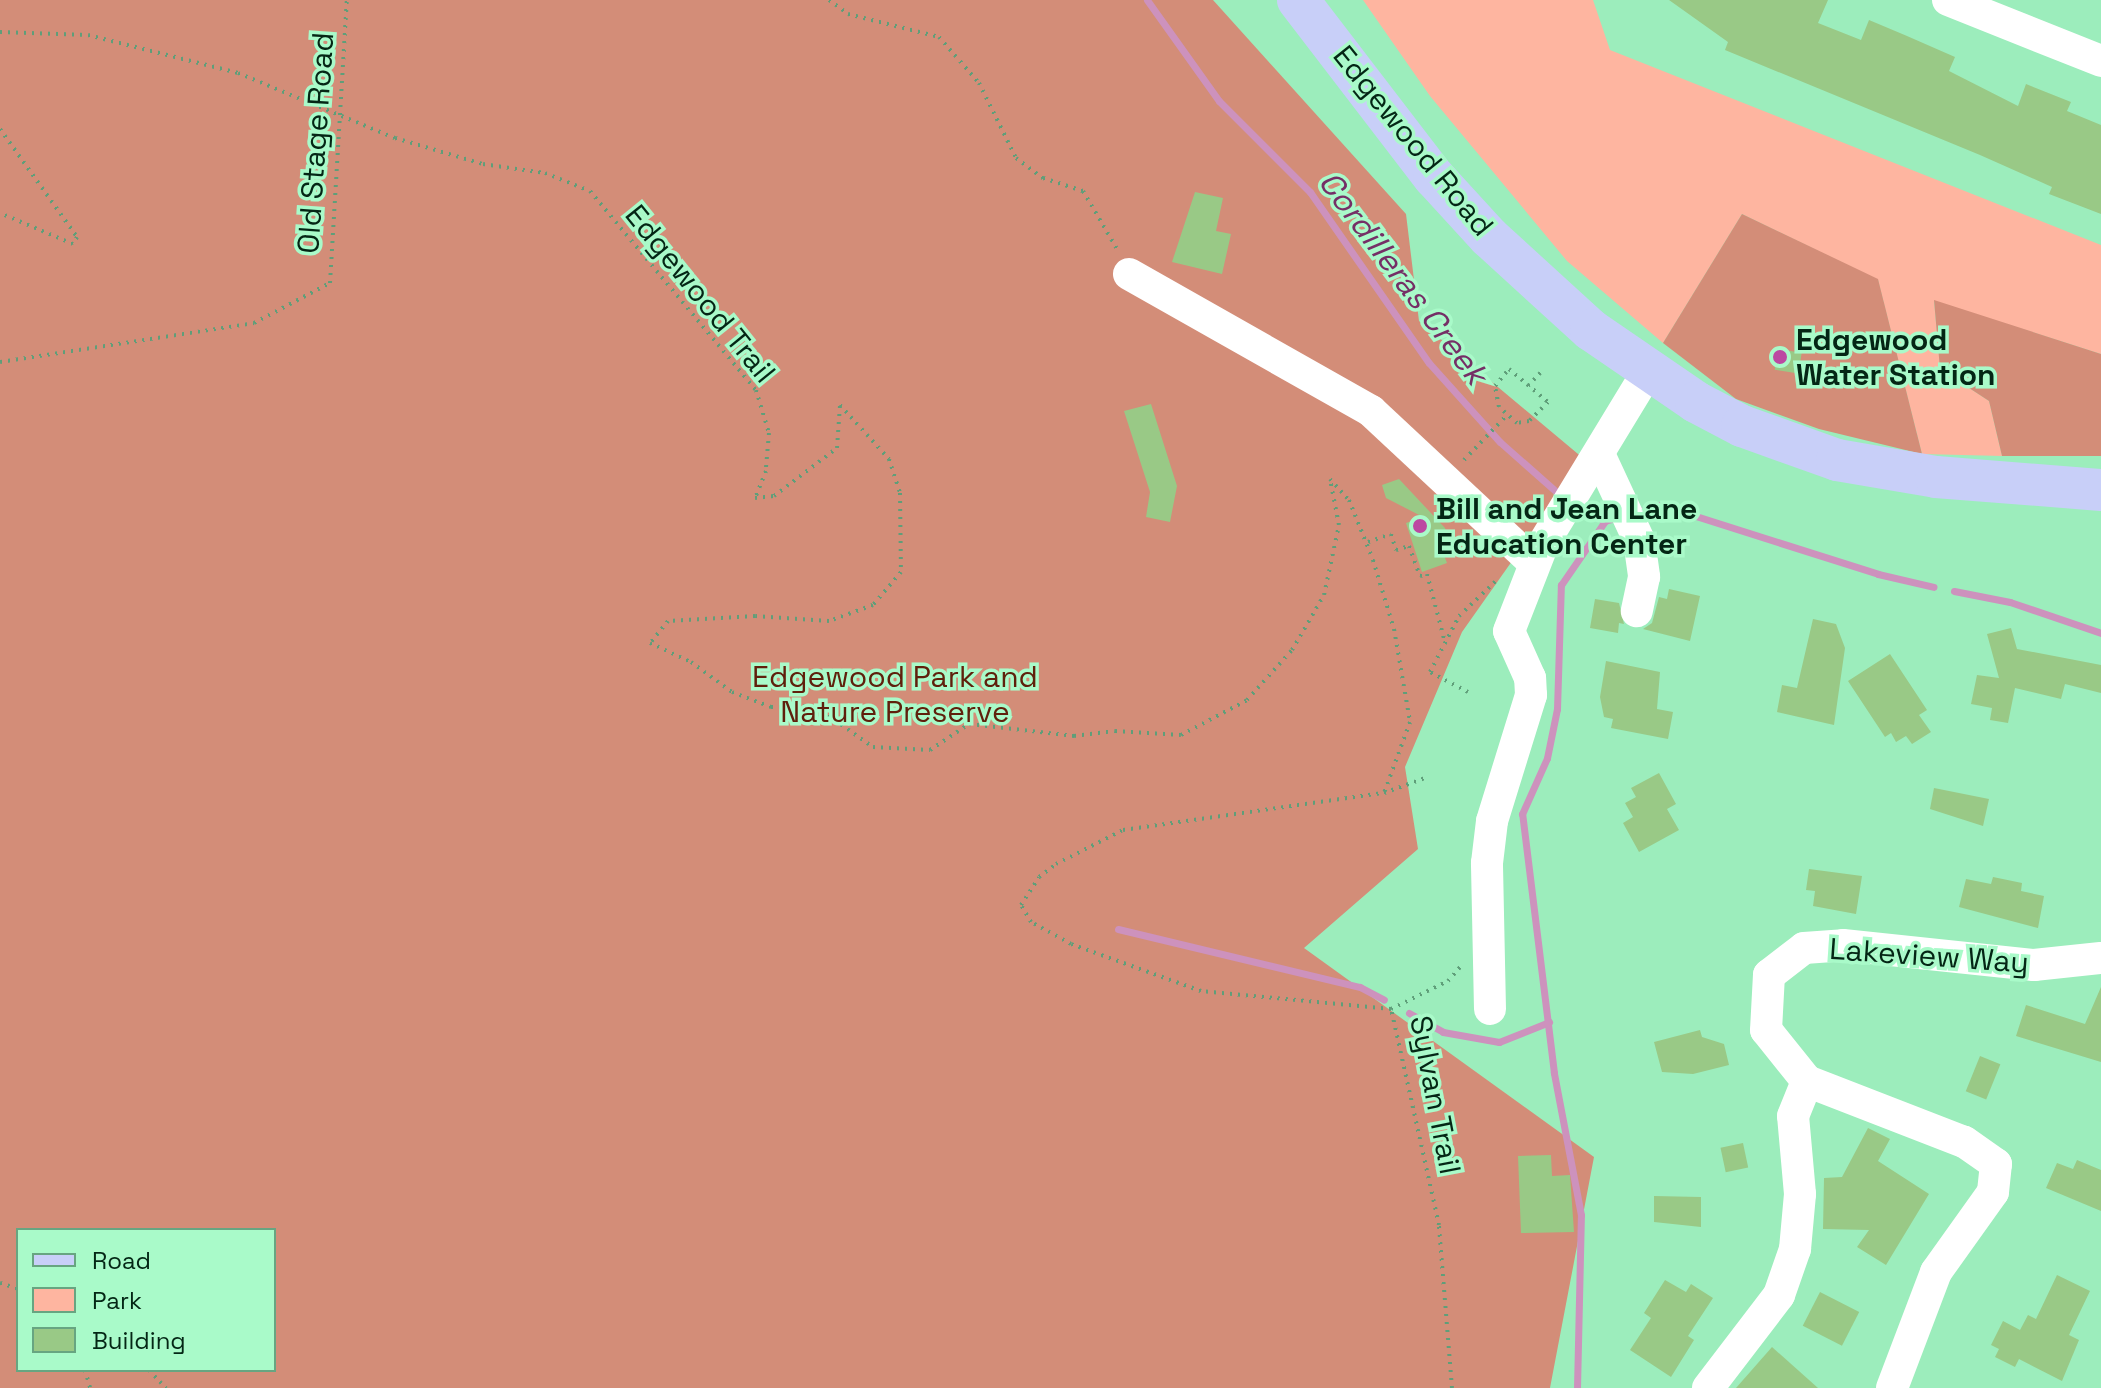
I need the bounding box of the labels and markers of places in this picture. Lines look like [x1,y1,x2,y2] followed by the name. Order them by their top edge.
[1796,322,1996,392] place label: Edgewood Water Station
[1771,348,1789,366] marker: Edgewood Water Station
[1436,491,1697,562] place label: Bill and Jean Lane Education Center
[1411,517,1429,535] marker: Bill and Jean Lane Education Center

